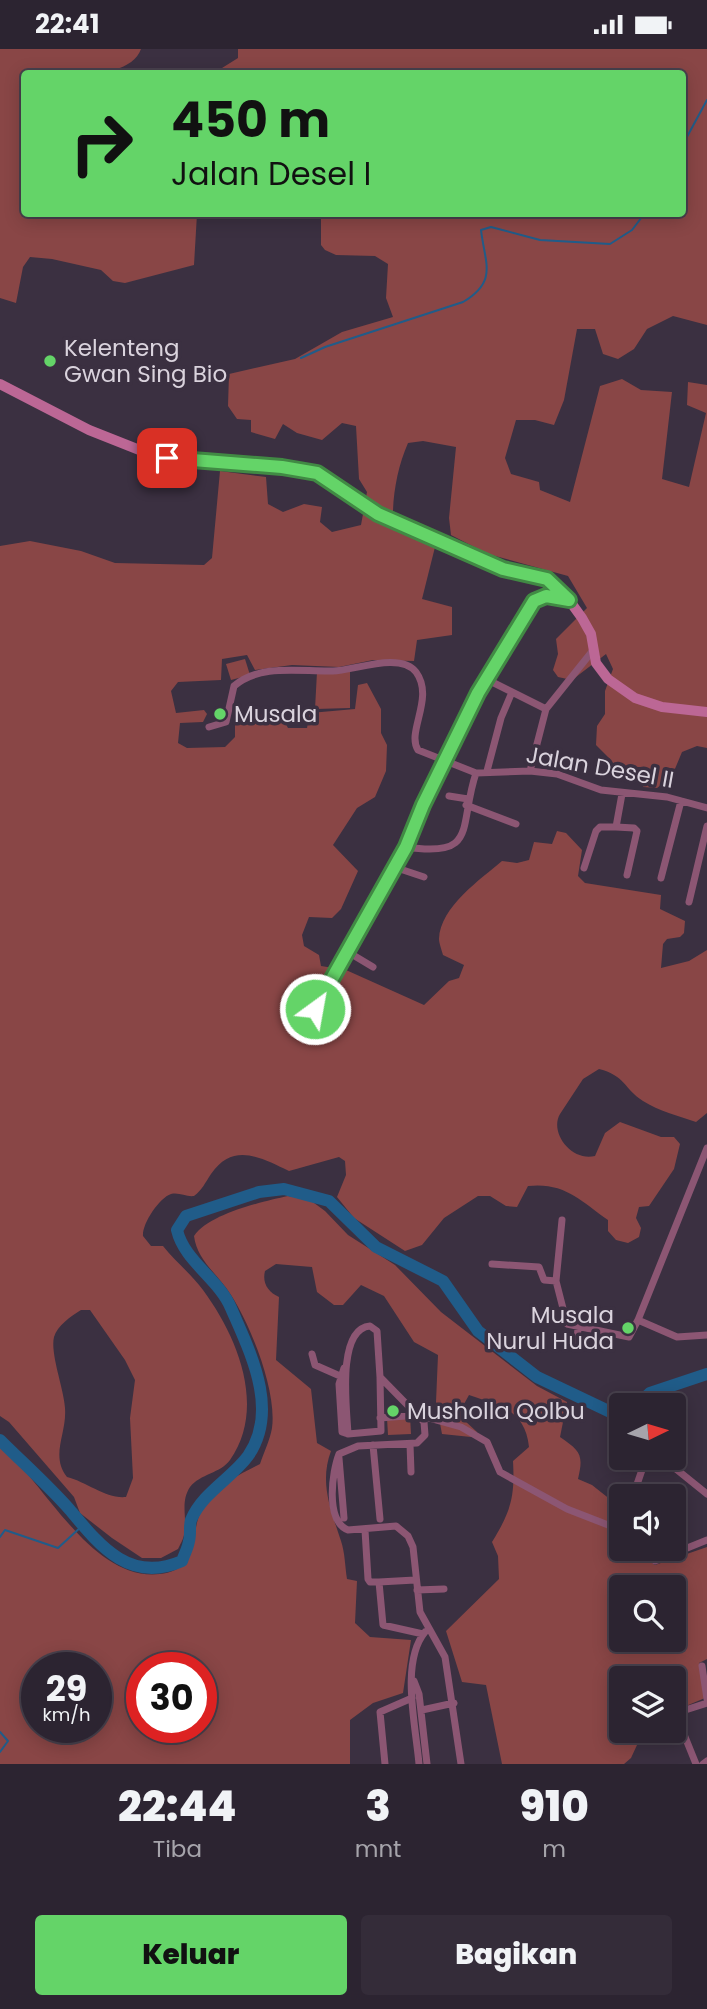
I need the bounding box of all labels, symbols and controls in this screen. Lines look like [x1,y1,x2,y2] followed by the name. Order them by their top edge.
[35,6,99,42] text: 22:41
[171,86,330,154] text: 450 m
[56,98,147,189] icon: right
[171,151,371,196] text: Jalan Desel I
[64,332,227,390] place label: Kelenteng Gwan Sing Bio
[42,353,58,369] marker: Kelenteng Gwan Sing Bio
[137,428,197,488] pin
[148,439,186,477] icon: arrive
[234,698,317,730] place label: Musala
[212,706,228,722] marker: Musala
[523,738,677,796] street label: Jalan Desel II
[278,972,352,1046] position arrow
[486,1299,614,1357] place label: Musala Nurul Huda
[620,1320,636,1336] marker: Musala Nurul Huda
[609,1393,686,1470] north arrow
[609,1393,686,1743] map controls
[407,1395,585,1427] place label: Musholla Qolbu
[385,1403,401,1419] marker: Musholla Qolbu
[609,1484,686,1561] button: sound
[609,1575,686,1652] button: search
[126,1652,217,1743] speed limit sign: 30
[46,1664,87,1713] text: 29
[609,1666,686,1743] button: layers
[43,1702,90,1727] text: km/h
[118,1777,237,1836] text: 22:44
[365,1777,391,1836] text: 3
[520,1777,589,1836] text: 910
[153,1833,202,1865] text: Tiba
[355,1833,401,1865] text: mnt
[542,1833,566,1865] text: m
[35,1915,347,1995] button: Keluar
[361,1915,672,1995] button: Bagikan

